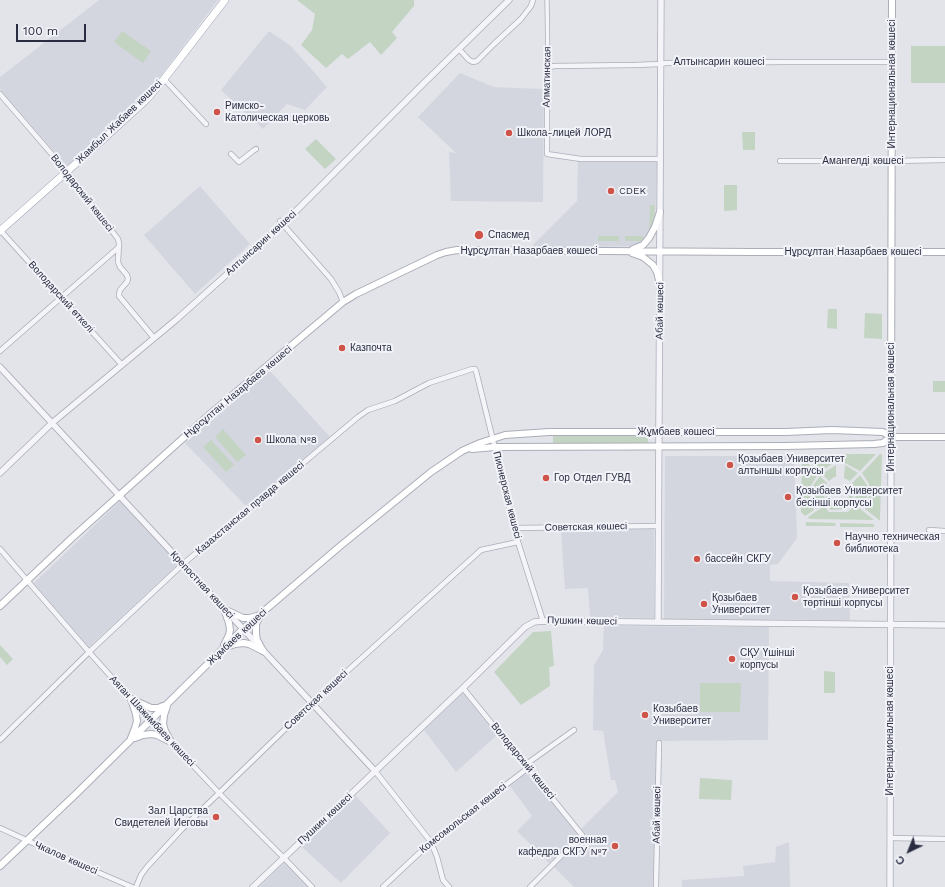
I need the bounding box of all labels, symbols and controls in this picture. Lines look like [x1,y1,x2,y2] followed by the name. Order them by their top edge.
[18,16,88,42] scale bar
[886,19,898,149] street label: Интернациональная көшесі
[23,24,58,38] text: 100 m
[540,46,554,108] street label: Алматинская
[673,56,765,68] street label: Алтынсарин көшесі
[74,78,164,166] street label: Жамбыл Жабаев көшесі
[225,100,329,124] place label: Римско- Католическая церковь
[212,107,222,117] marker: Римско- Католическая церковь
[517,127,611,139] place label: Школа-лицей ЛОРД
[504,128,514,138] marker: Школа-лицей ЛОРД
[48,152,116,234] street label: Володарский көшесі
[822,155,904,167] street label: Амангелді көшесі
[619,185,646,197] place label: CDEK
[606,186,616,196] marker: CDEK
[223,208,299,278] street label: Алтынсарин көшесі
[473,229,485,241] marker: Спасмед
[488,229,529,241] place label: Спасмед
[460,245,598,257] street label: Нұрсұлтан Назарбаев көшесі
[784,246,922,258] street label: Нұрсұлтан Назарбаев көшесі
[26,259,96,335] street label: Володарский өткелі
[653,282,667,340] street label: Абай көшесі
[350,342,392,354] place label: Казпочта
[885,342,897,472] street label: Интернациональная көшесі
[182,343,294,441] street label: Нұрсұлтан Назарбаев көшесі
[337,343,347,353] marker: Казпочта
[637,426,715,438] street label: Жұмбаев көшесі
[266,434,317,446] place label: Школа №8
[253,435,263,445] marker: Школа №8
[490,450,524,540] street label: Пионерская көшесі
[738,453,845,476] place label: Қозыбаев Университет алтыншы корпусы
[193,459,307,557] street label: Казахстанская правда көшесі
[725,460,735,470] marker: Қозыбаев Университет алтыншы корпусы
[554,472,631,484] place label: Гор Отдел ГУВД
[541,473,551,483] marker: Гор Отдел ГУВД
[796,485,903,508] place label: Қозыбаев Университет бесінші корпусы
[783,492,793,502] marker: Қозыбаев Университет бесінші корпусы
[545,520,627,534] street label: Советская көшесі
[845,531,940,554] place label: Научно техническая библиотека
[832,538,842,548] marker: Научно техническая библиотека
[168,549,236,621] street label: Крепостная көшесі
[705,553,771,565] place label: бассейн СКГУ
[692,554,702,564] marker: бассейн СКГУ
[803,585,910,608] place label: Қозыбаев Университет төртінші корпусы
[712,592,770,616] place label: Қозыбаев Университет
[790,592,800,602] marker: Қозыбаев Университет төртінші корпусы
[699,599,709,609] marker: Қозыбаев Университет
[205,606,269,668] street label: Жұмбаев көшесі
[547,614,617,628] street label: Пушкин көшесі
[740,647,794,670] place label: СҚУ Үшінші корпусы
[727,654,737,664] marker: СҚУ Үшінші корпусы
[884,666,896,796] street label: Интернациональная көшесі
[282,668,350,732] street label: Советская көшесі
[107,673,197,769] street label: Аяган Шажимбаев көшесі
[653,703,711,726] place label: Козыбаев Университет
[640,710,650,720] marker: Козыбаев Университет
[488,720,558,802] street label: Володарский көшесі
[417,780,509,856] street label: Комсомольская көшесі
[650,786,664,844] street label: Абай көшесі
[295,791,355,847] street label: Пушкин көшесі
[114,805,208,828] place label: Зал Царства Свидетелей Иеговы
[211,812,221,822] marker: Зал Царства Свидетелей Иеговы
[889,831,929,871] north arrow
[518,834,607,858] place label: военная кафедра СКГУ №7
[33,839,99,877] street label: Чкалов көшесі
[610,841,620,851] marker: военная кафедра СКГУ №7
[893,853,908,868] text: С

